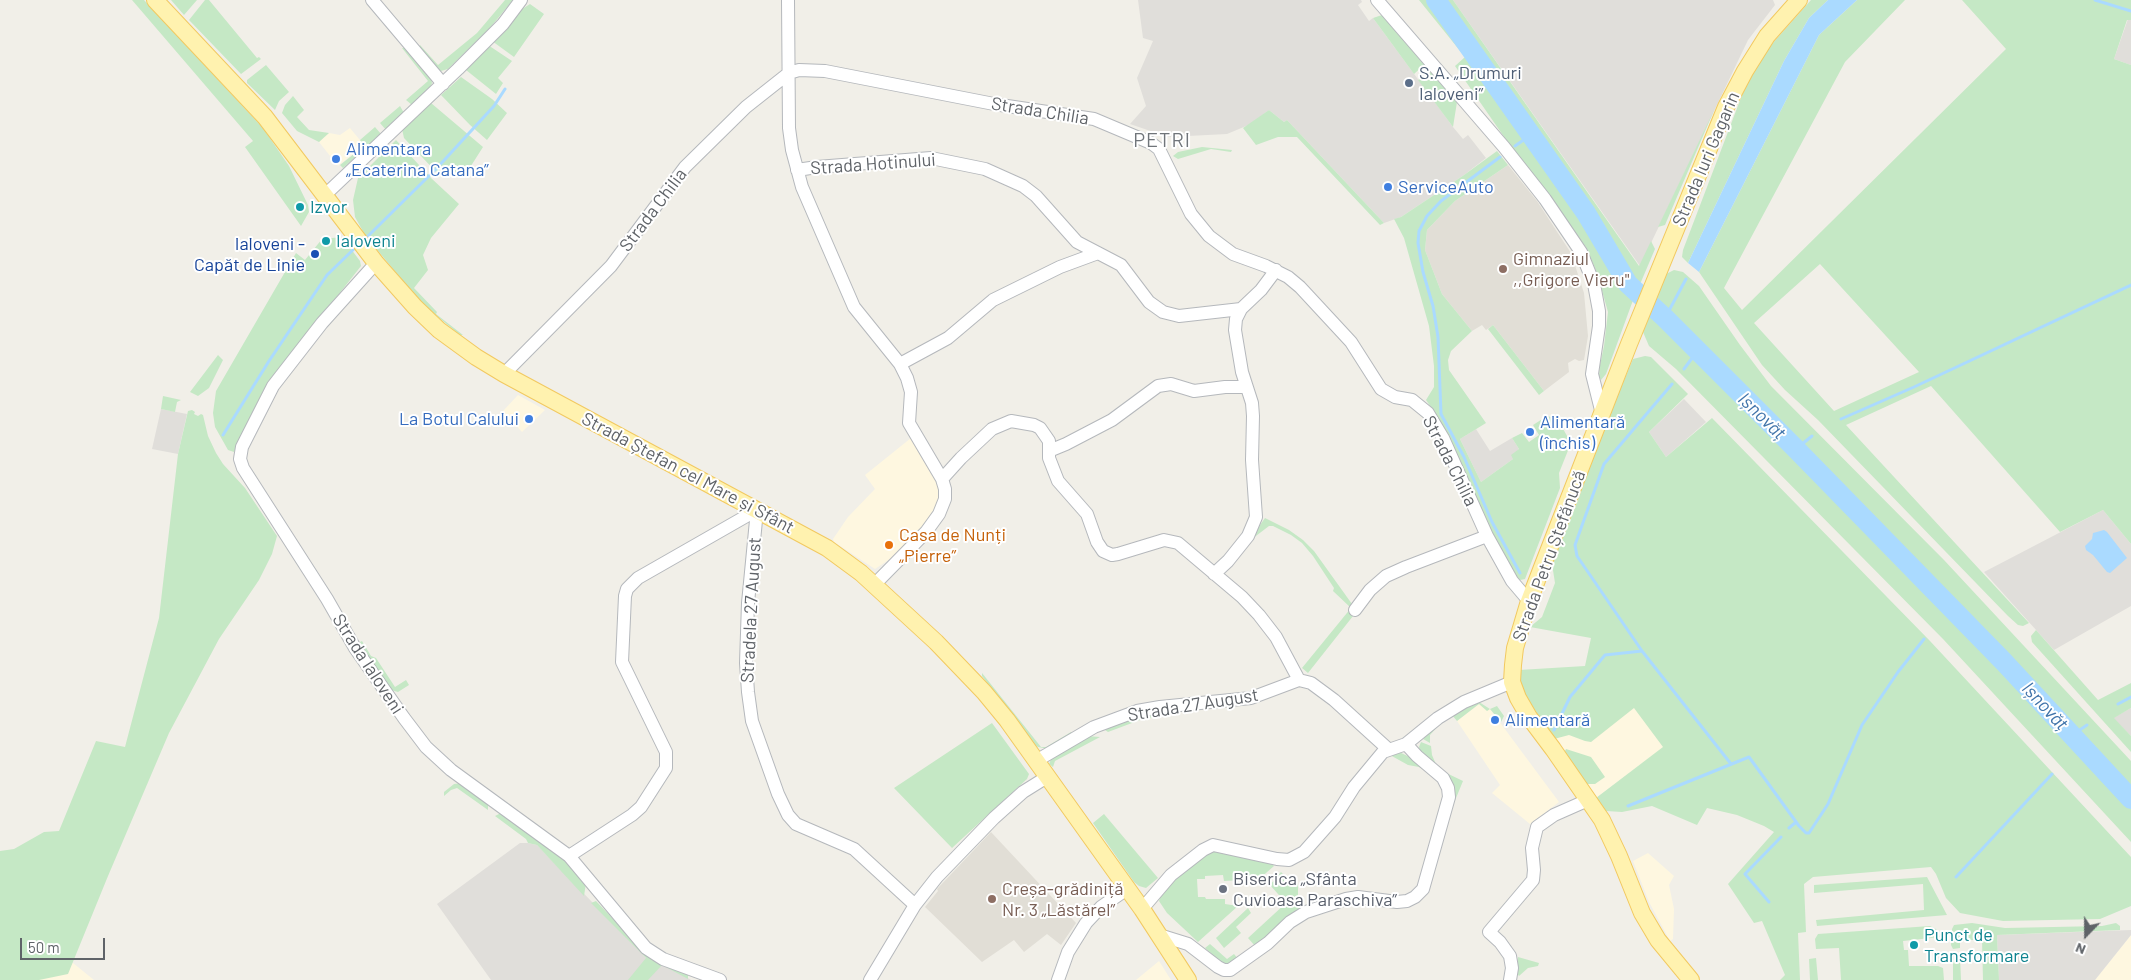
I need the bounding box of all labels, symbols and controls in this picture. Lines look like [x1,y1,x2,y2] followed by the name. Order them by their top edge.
[1419,62,1522,104] place label: S.A. „Drumuri Ialoveni”
[1403,77,1415,89] marker: S.A. „Drumuri Ialoveni”
[1668,88,1744,230] street label: Strada Iuri Gagarin
[990,93,1090,129] street label: Strada Chilia
[1133,128,1191,152] district label: PETRI
[346,138,489,180] place label: Alimentara „Ecaterina Catana”
[810,149,936,179] street label: Strada Hotinului
[330,153,342,165] marker: Alimentara „Ecaterina Catana”
[615,164,691,256] street label: Strada Chilia
[1398,176,1494,198] place label: ServiceAuto
[1382,181,1394,193] marker: ServiceAuto
[310,196,347,218] place label: Izvor
[294,201,306,213] marker: Izvor
[336,230,396,252] place label: Ialoveni
[194,233,305,276] place label: Ialoveni - Capăt de Linie
[320,235,332,247] marker: Ialoveni
[309,248,321,260] marker: Ialoveni - Capăt de Linie
[1513,248,1629,290] place label: Gimnaziul ,,Grigore Vieru"
[1497,263,1509,275] marker: Gimnaziul ,,Grigore Vieru"
[1733,388,1791,444] water label: Ișnovăț
[399,408,519,430] place label: La Botul Calului
[578,408,798,538] street label: Strada Ștefan cel Mare și Sfânt
[1540,411,1625,454] place label: Alimentară (închis)
[1418,412,1482,510] street label: Strada Chilia
[523,413,535,425] marker: La Botul Calului
[1524,426,1536,438] marker: Alimentară (închis)
[1508,467,1590,645] street label: Strada Petru Ștefănucă
[899,524,1006,566] place label: Casa de Nunți „Pierre”
[736,537,766,683] street label: Stradela 27 August
[883,539,895,551] marker: Casa de Nunți „Pierre”
[328,610,408,718] street label: Strada Ialoveni
[2017,677,2073,735] water label: Ișnovăț
[1126,684,1260,726] street label: Strada 27 August
[1505,709,1590,731] place label: Alimentară
[1489,714,1501,726] marker: Alimentară
[1233,868,1397,911] place label: Biserica „Sfânta Cuvioasa Paraschiva”
[1002,878,1123,921] place label: Creșa-grădiniță Nr. 3 „Lăstărel”
[1217,883,1229,895] marker: Biserica „Sfânta Cuvioasa Paraschiva”
[986,893,998,905] marker: Creșa-grădiniță Nr. 3 „Lăstărel”
[2061,910,2111,960] north arrow
[1924,924,2029,966] place label: Punct de Transformare
[22,928,108,960] scale bar
[28,938,60,956] text: 50 m
[1908,939,1920,951] marker: Punct de Transformare
[2073,940,2088,959] text: N

